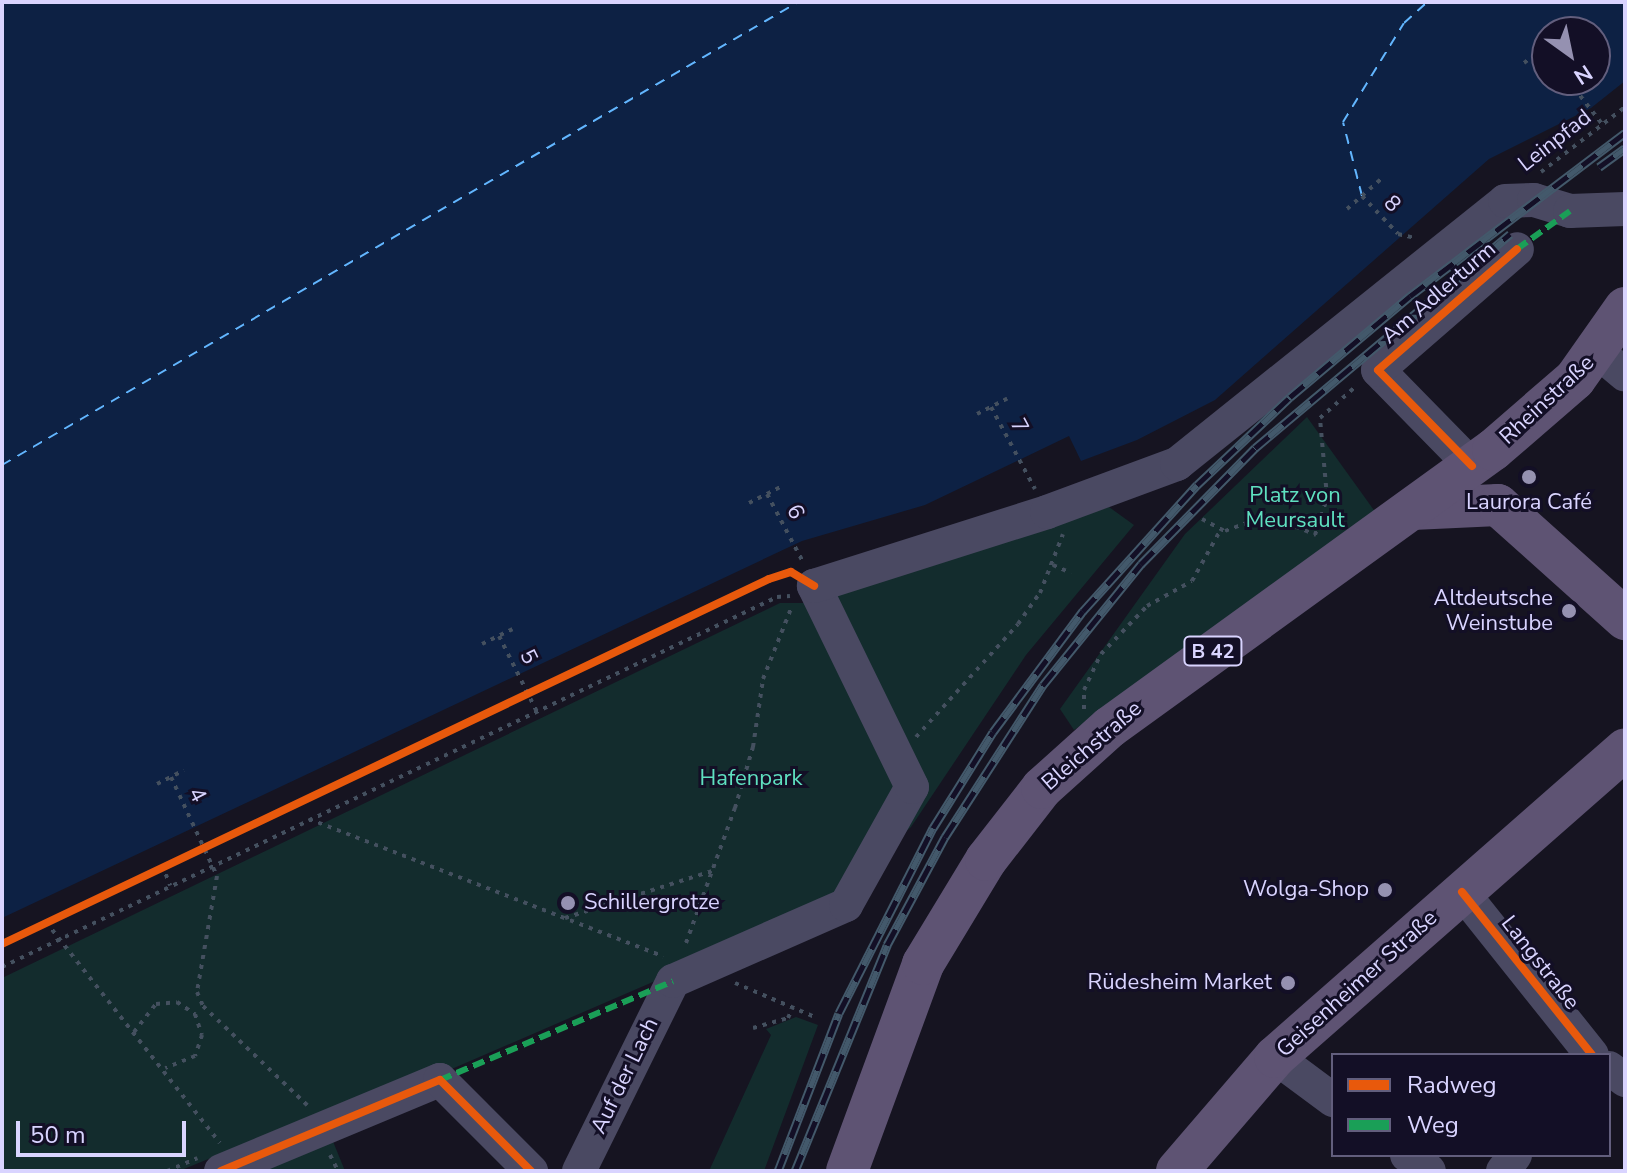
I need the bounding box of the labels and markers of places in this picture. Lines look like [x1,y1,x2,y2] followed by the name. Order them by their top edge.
[1520,468,1538,486] marker: Laurora Café
[1466,490,1592,516] place label: Laurora Café
[1434,585,1553,636] place label: Altdeutsche Weinstube
[1560,602,1578,620] marker: Altdeutsche Weinstube
[1243,877,1369,903] place label: Wolga-Shop
[1376,881,1394,899] marker: Wolga-Shop
[584,890,720,916] place label: Schillergrotze
[559,894,577,912] marker: Schillergrotze
[1088,970,1272,996] place label: Rüdesheim Market
[1279,974,1297,992] marker: Rüdesheim Market

